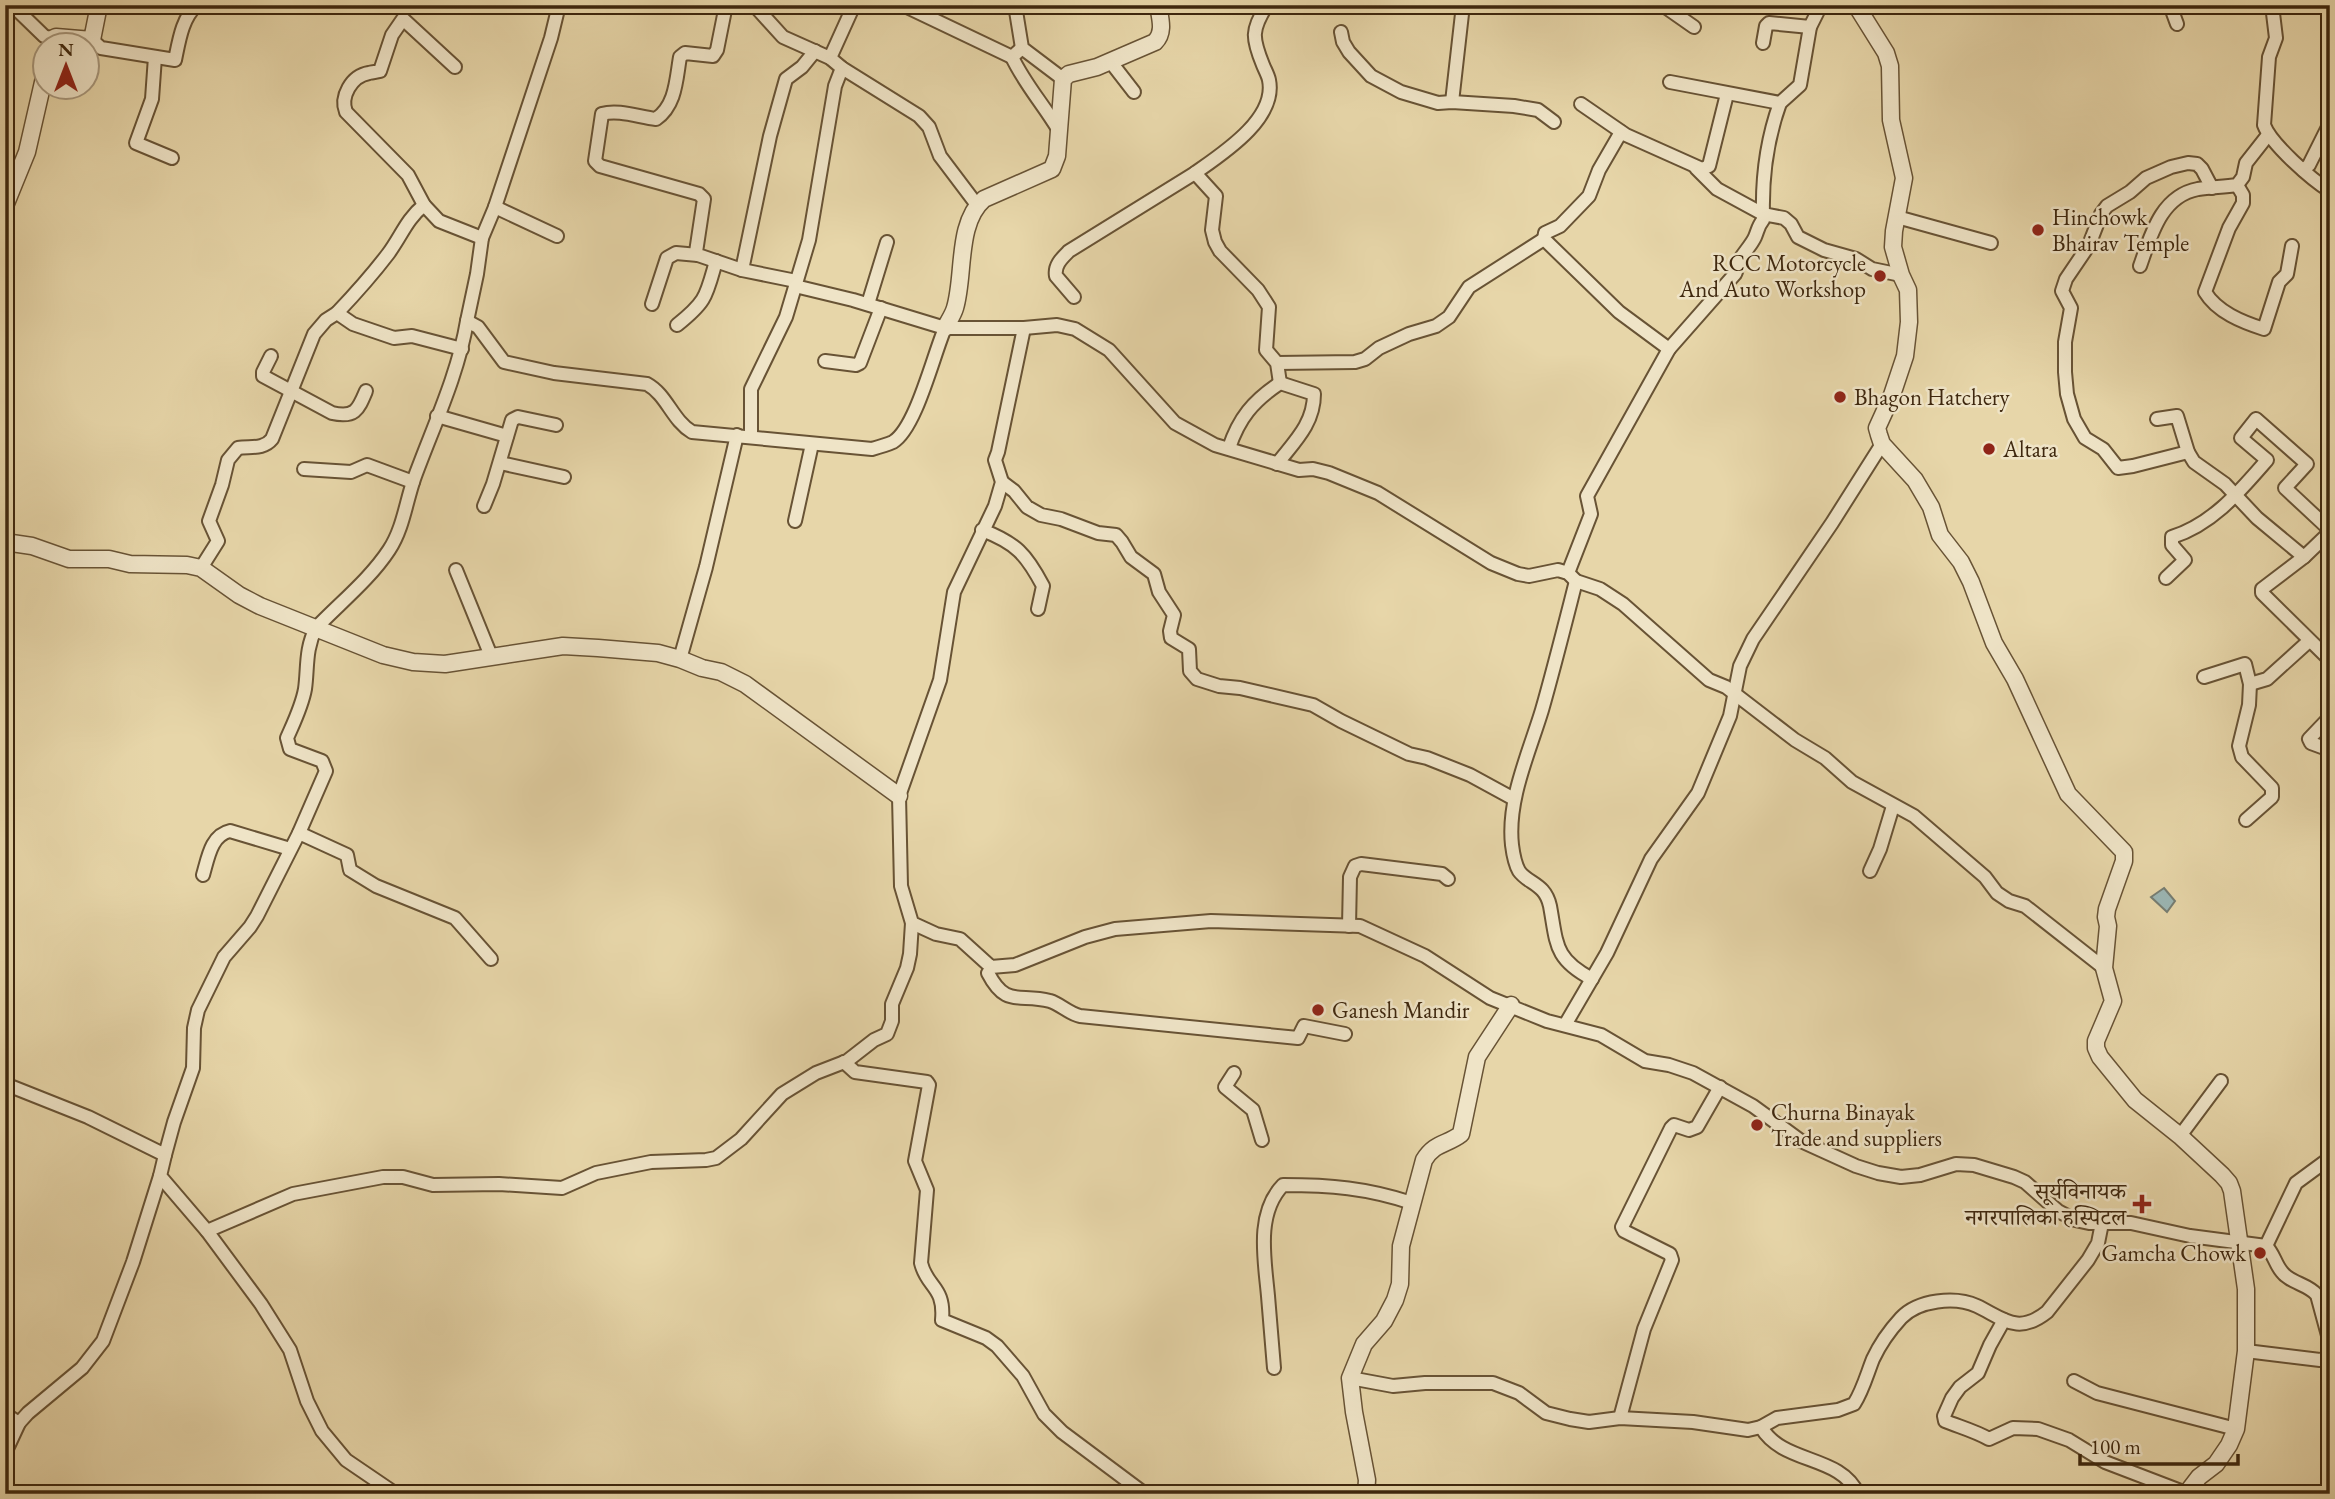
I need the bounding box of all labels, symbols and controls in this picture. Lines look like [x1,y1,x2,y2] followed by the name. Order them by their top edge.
[32,32,102,102] north arrow
[58,37,74,62] text: N
[2052,202,2189,258] place label: Hinchowk Bhairav Temple
[2030,222,2046,238] marker: Hinchowk Bhairav Temple
[1678,248,1866,304] place label: RCC Motorcycle And Auto Workshop
[1872,268,1888,284] marker: RCC Motorcycle And Auto Workshop
[1854,382,2011,412] place label: Bhagon Hatchery
[1832,389,1848,405] marker: Bhagon Hatchery
[2002,434,2059,464] place label: Altara
[1981,441,1997,457] marker: Altara
[1332,995,1470,1025] place label: Ganesh Mandir
[1310,1002,1326,1018] marker: Ganesh Mandir
[1771,1097,1942,1153] place label: Churna Binayak Trade and suppliers
[1749,1117,1765,1133] marker: Churna Binayak Trade and suppliers
[1964,1176,2128,1232] place label: सूर्यविनायक नगरपालिका हस्पिटल
[2132,1194,2152,1214] marker: सूर्यविनायक नगरपालिका हस्पिटल
[2101,1238,2247,1268] place label: Gamcha Chowk
[2252,1245,2268,1261] marker: Gamcha Chowk
[2080,1422,2237,1466] scale bar
[2090,1433,2141,1460] text: 100 m

